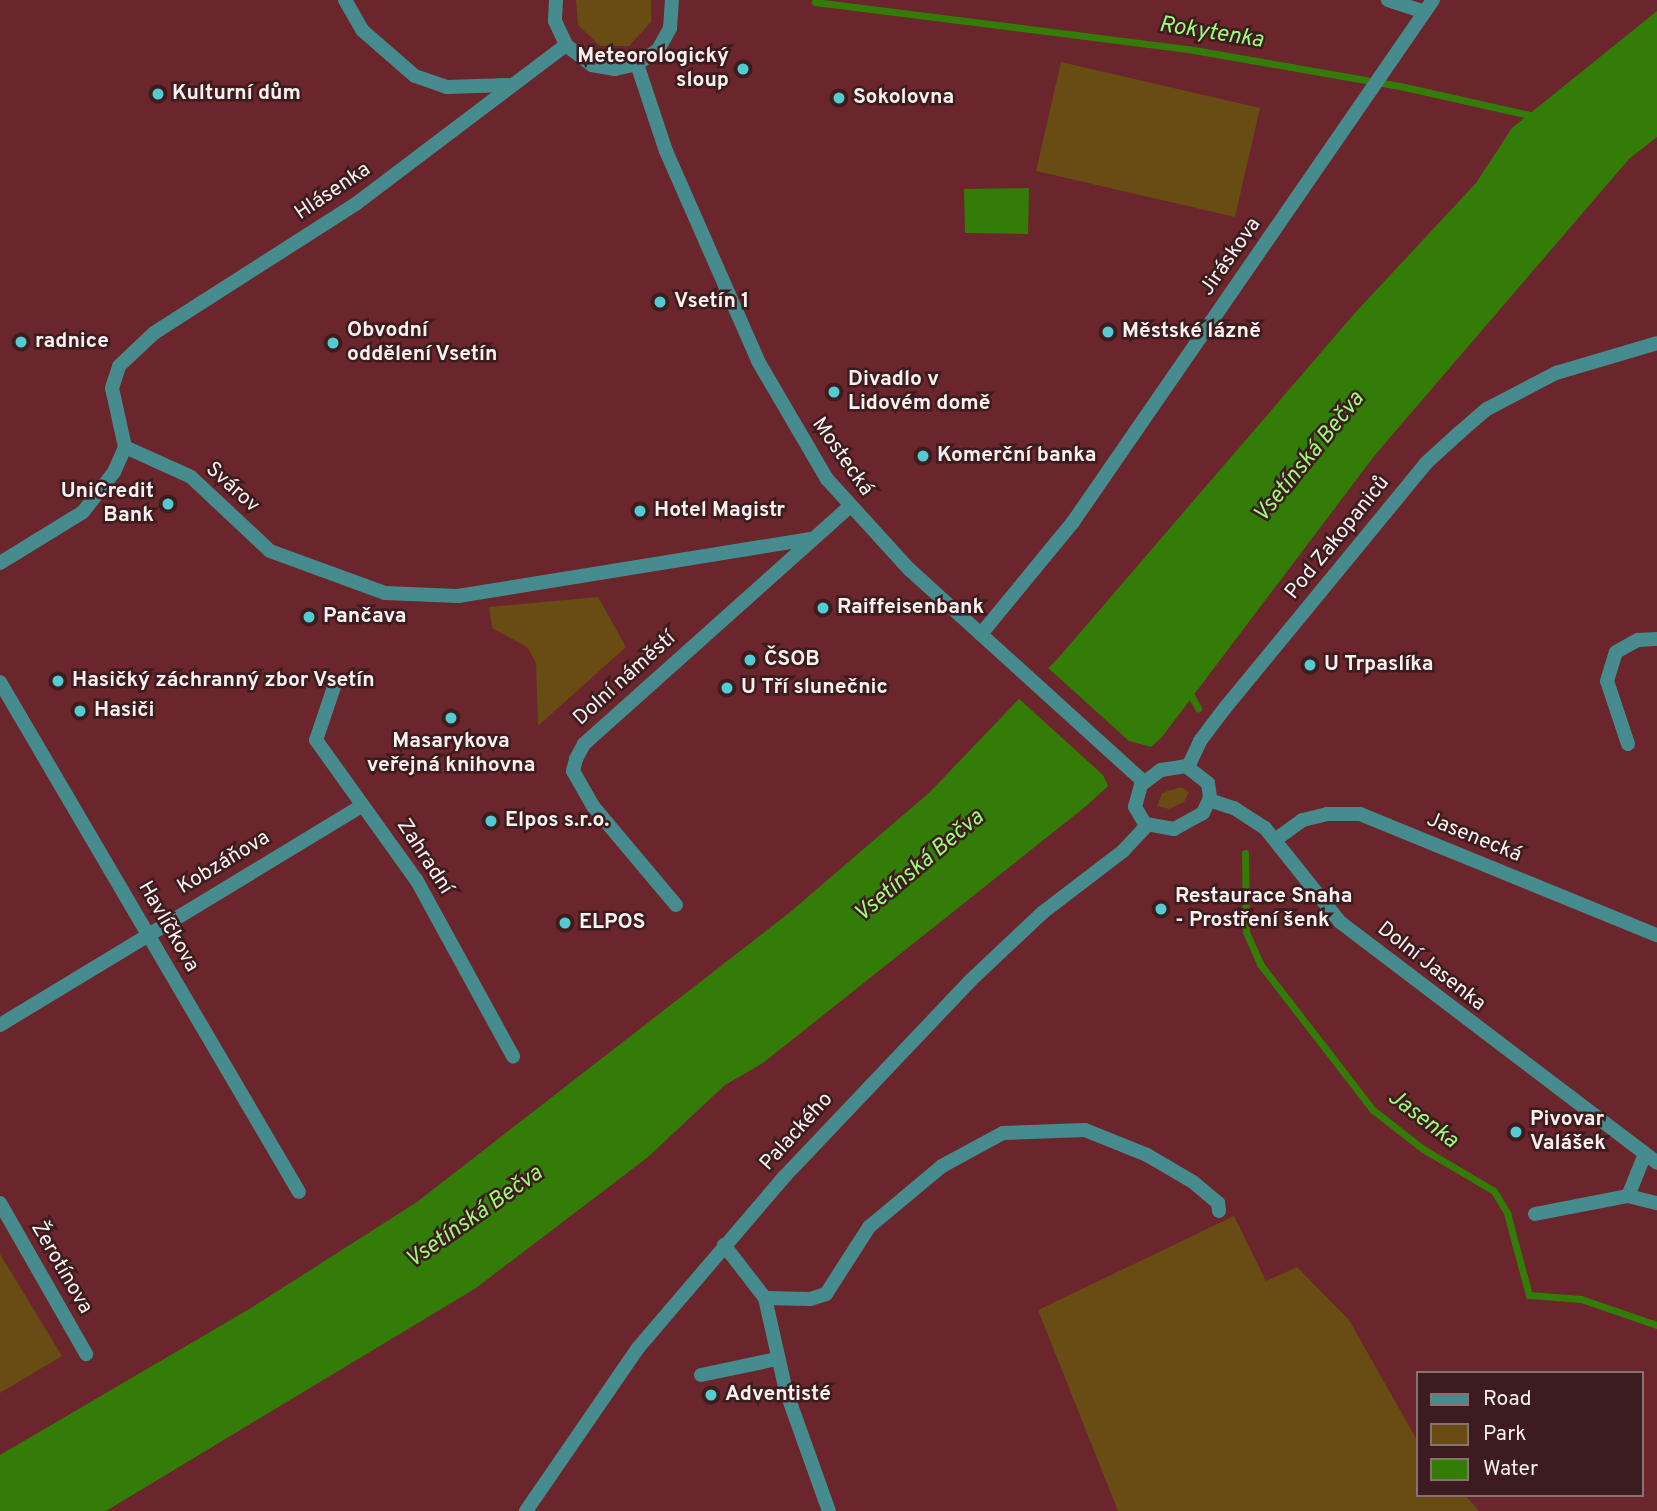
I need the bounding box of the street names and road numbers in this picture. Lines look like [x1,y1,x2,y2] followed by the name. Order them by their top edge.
[290,158,376,226] street label: Hlásenka
[1195,213,1267,301] street label: Jiráskova
[806,413,878,501] street label: Mostecká
[200,457,264,519] street label: Svárov
[1280,471,1396,605] street label: Pod Zakopaniců
[569,627,681,731] street label: Dolní náměstí
[1423,808,1525,868] street label: Jasenecká
[390,815,458,899] street label: Zahradní
[173,826,275,900] street label: Kobzáňova
[132,877,204,977] street label: Havlíčkova
[1372,917,1490,1017] street label: Dolní Jasenka
[755,1088,839,1176] street label: Palackého
[25,1217,97,1319] street label: Žerotínova

